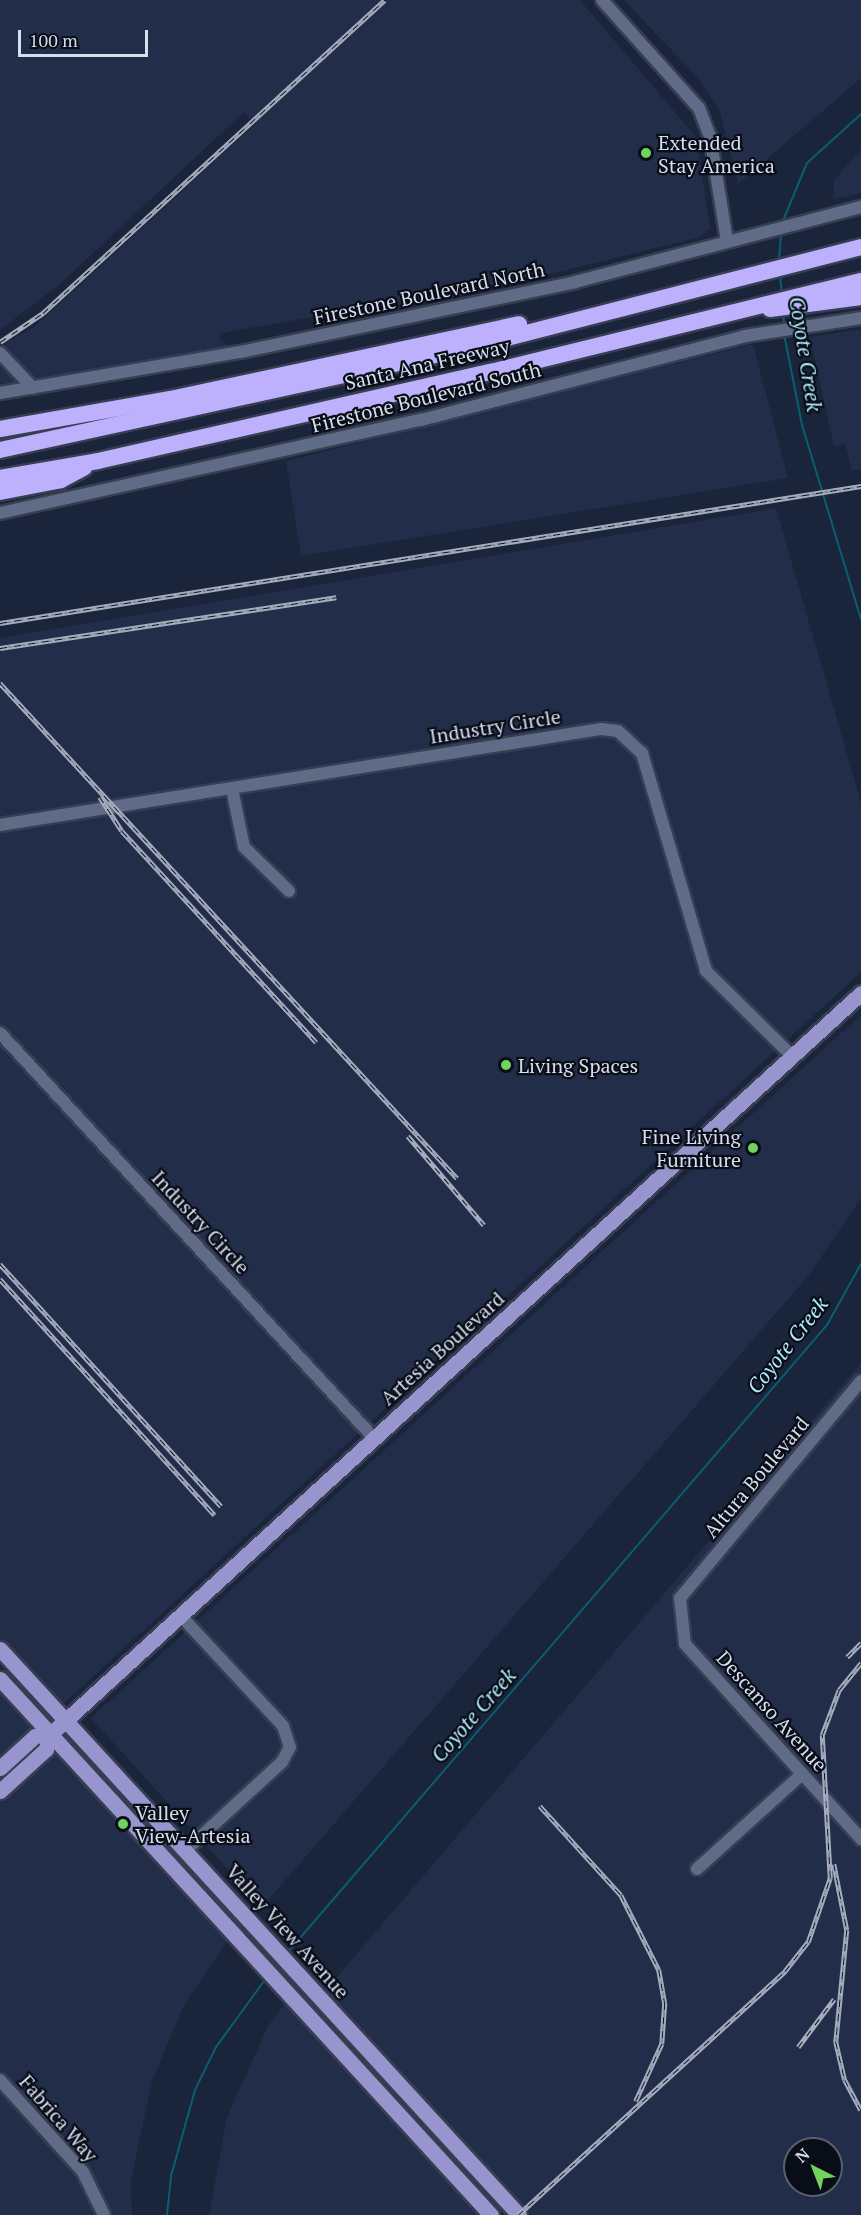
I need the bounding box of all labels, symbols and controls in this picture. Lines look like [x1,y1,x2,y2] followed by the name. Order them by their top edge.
[21,18,152,56] scale bar
[29,28,78,52] text: 100 m
[658,130,775,177] place label: Extended Stay America
[639,146,653,160] marker: Extended Stay America
[311,257,547,329] street label: Firestone Boulevard North
[784,295,828,413] water label: Coyote Creek
[342,333,512,395] street label: Santa Ana Freeway
[309,357,543,437] street label: Firestone Boulevard South
[428,704,562,748] street label: Industry Circle
[518,1053,638,1077] place label: Living Spaces
[499,1058,513,1072] marker: Living Spaces
[642,1124,741,1171] place label: Fine Living Furniture
[746,1141,760,1155] marker: Fine Living Furniture
[147,1165,255,1279] street label: Industry Circle
[375,1286,509,1410] street label: Artesia Boulevard
[741,1292,833,1398] water label: Coyote Creek
[698,1412,814,1542] street label: Altura Boulevard
[711,1646,833,1776] street label: Descanso Avenue
[425,1663,521,1767] water label: Coyote Creek
[135,1800,251,1847] place label: Valley View-Artesia
[116,1817,130,1831] marker: Valley View-Artesia
[221,1859,355,2003] street label: Valley View Avenue
[15,2070,103,2166] street label: Fabrica Way
[783,2137,843,2197] north arrow
[790,2143,814,2167] text: N

